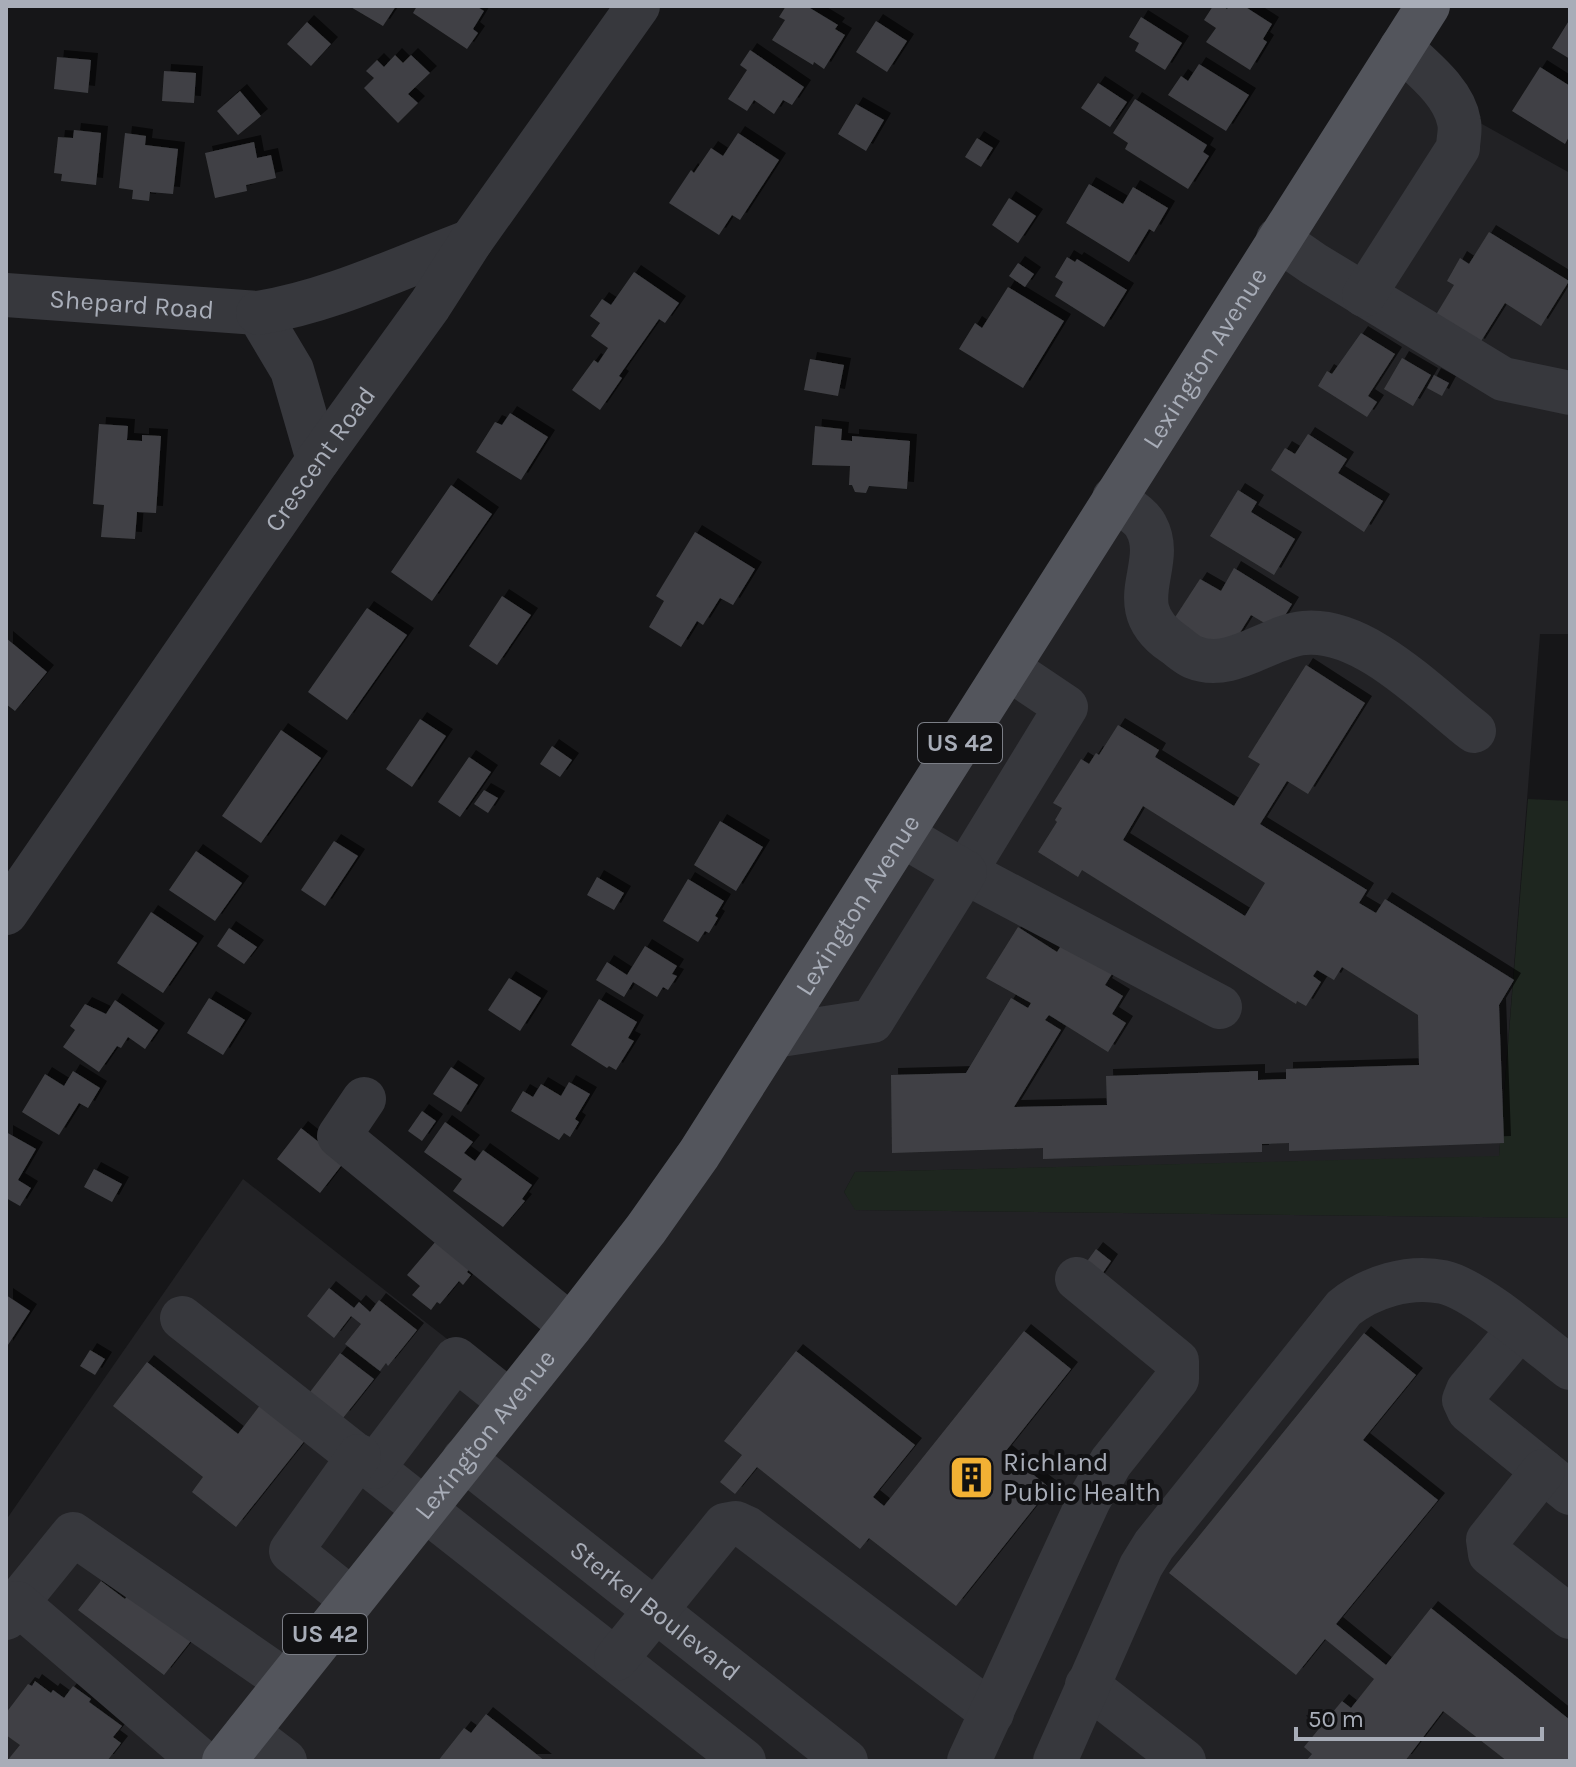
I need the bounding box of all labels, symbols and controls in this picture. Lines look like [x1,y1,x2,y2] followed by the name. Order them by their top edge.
[1136,262,1274,454] street label: Lexington Avenue
[48,283,215,326] street label: Shepard Road
[258,380,382,538] street label: Crescent Road
[918,723,1002,763] road number: US 42
[789,809,927,1001] street label: Lexington Avenue
[408,1343,562,1526] street label: Lexington Avenue
[1003,1447,1161,1508] place label: Richland Public Health
[948,1453,996,1501] building icon: Richland Public Health
[564,1534,747,1688] street label: Sterkel Boulevard
[283,1614,367,1654] road number: US 42
[1296,1691,1542,1741] scale bar
[1308,1705,1364,1733] text: 50 m

